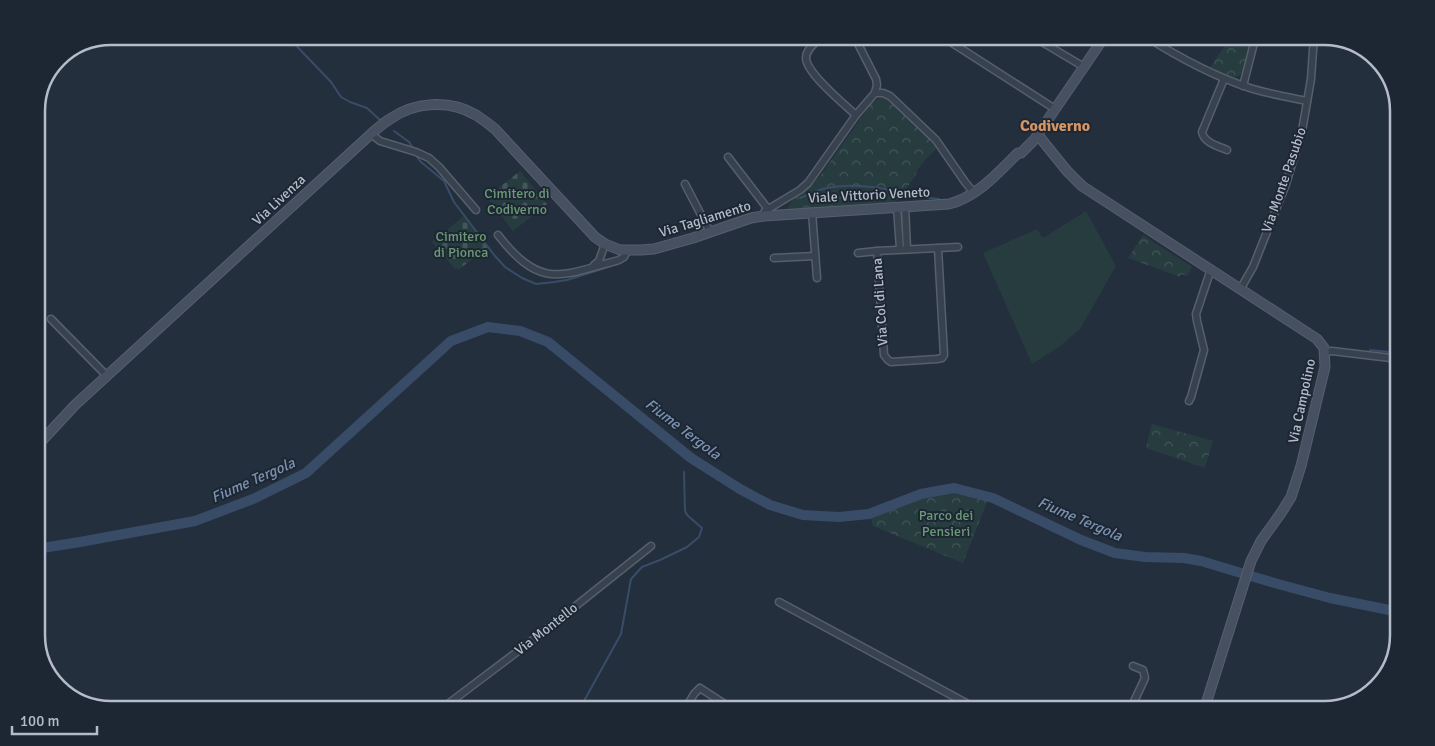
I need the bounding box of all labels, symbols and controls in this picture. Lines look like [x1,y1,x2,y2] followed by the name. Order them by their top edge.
[1020,116,1090,136] district label: Codiverno
[1258,125,1310,235] street label: Via Monte Pasubio
[249,171,309,229] street label: Via Livenza
[807,183,931,207] street label: Viale Vittorio Veneto
[484,185,550,218] park label: Cimitero di Codiverno
[657,197,753,241] street label: Via Tagliamento
[434,228,488,261] park label: Cimitero di Pionca
[868,257,892,347] street label: Via Col di Lana
[1285,357,1319,445] street label: Via Campolino
[642,395,725,463] water label: Fiume Tergola
[208,453,298,506] water label: Fiume Tergola
[1035,493,1125,545] water label: Fiume Tergola
[919,507,973,540] park label: Parco dei Pensieri
[511,599,581,659] street label: Via Montello
[12,704,98,736] scale bar
[20,712,60,730] text: 100 m

